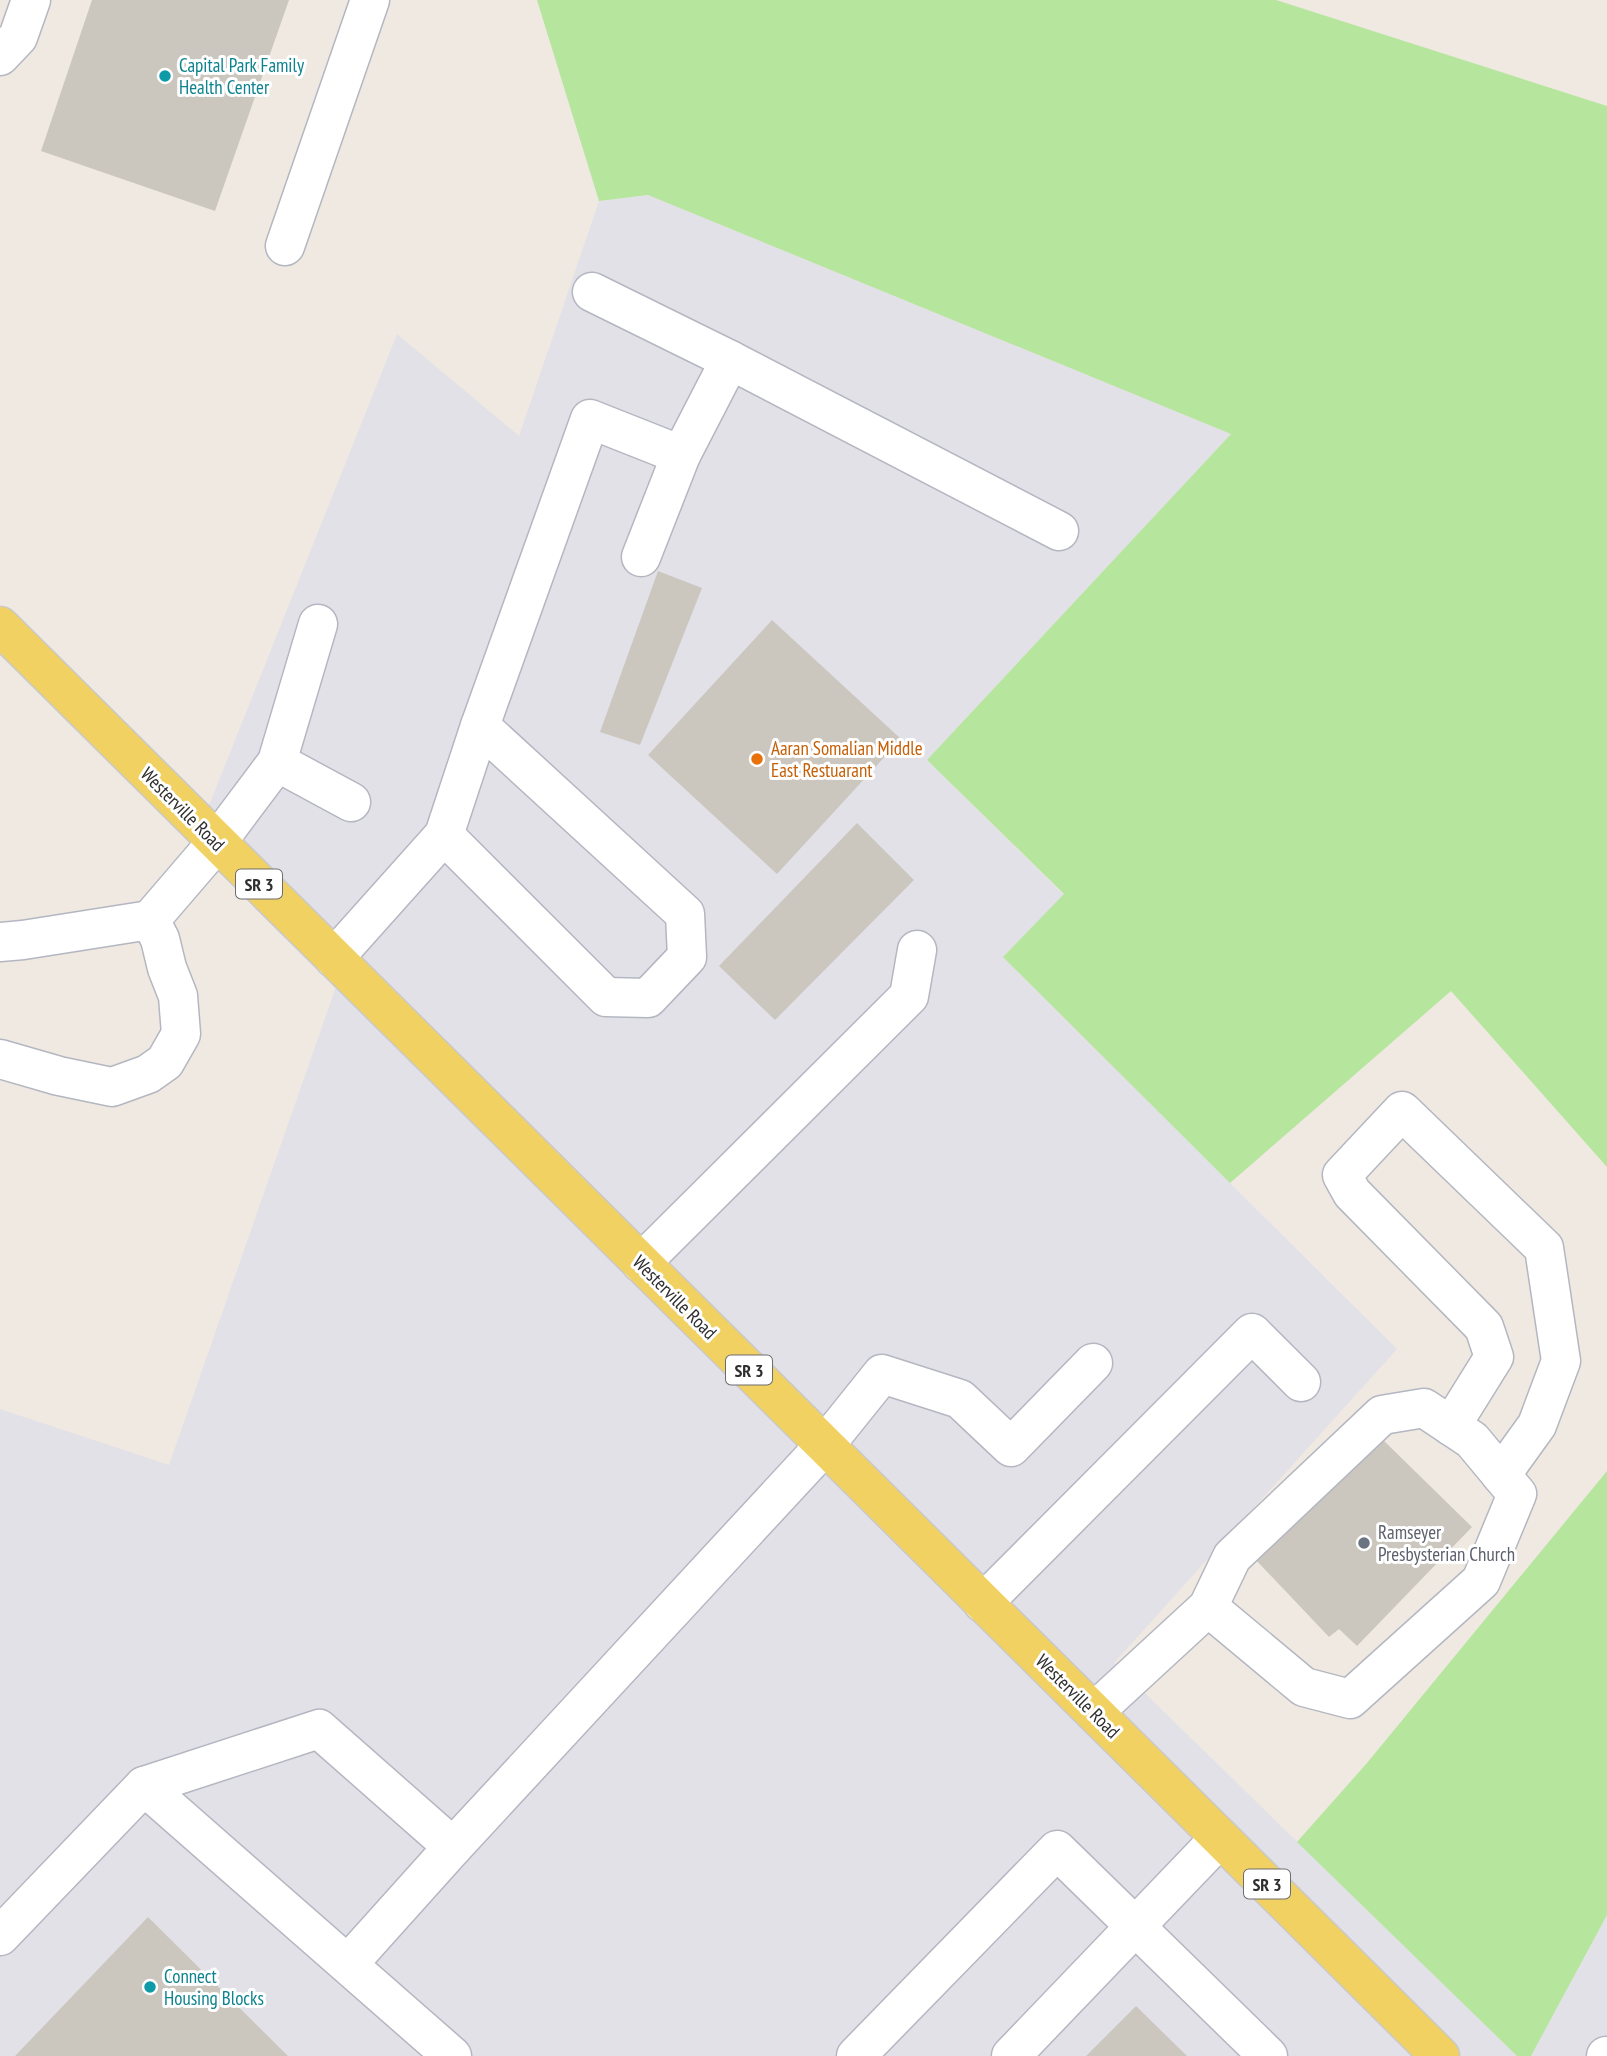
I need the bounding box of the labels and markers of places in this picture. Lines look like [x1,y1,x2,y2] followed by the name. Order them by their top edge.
[179,53,305,99] place label: Capital Park Family Health Center
[157,68,173,84] marker: Capital Park Family Health Center
[771,736,923,782] place label: Aaran Somalian Middle East Restuarant
[749,751,765,767] marker: Aaran Somalian Middle East Restuarant
[1378,1520,1515,1566] place label: Ramseyer Presbysterian Church
[1356,1535,1372,1551] marker: Ramseyer Presbysterian Church
[164,1964,264,2010] place label: Connect Housing Blocks
[142,1979,158,1995] marker: Connect Housing Blocks

